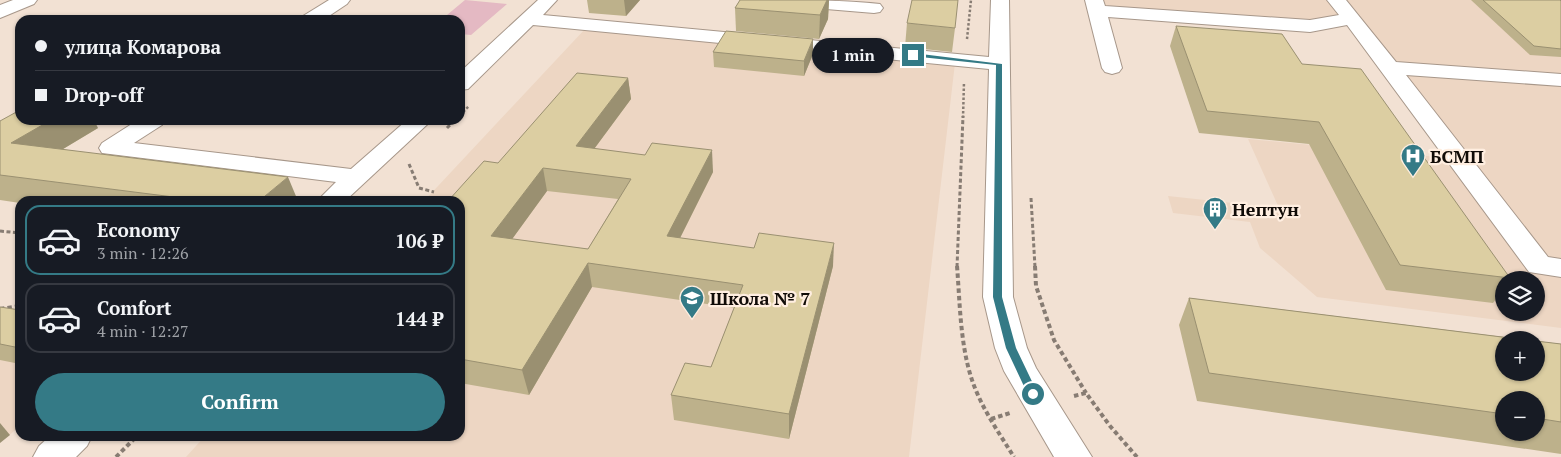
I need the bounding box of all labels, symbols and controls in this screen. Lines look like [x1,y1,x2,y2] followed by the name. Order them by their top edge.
[65,34,221,59] text: улица Комарова
[813,38,896,72] callout: 1 min
[831,44,875,66] text: 1 min
[902,44,924,66] route end
[65,82,143,107] text: Drop-off
[1400,143,1426,177] hospital icon: БСМП
[1430,144,1484,168] place label: БСМП
[1202,196,1228,230] building icon: Нептун
[1232,197,1299,221] place label: Нептун
[97,217,180,242] text: Economy
[37,218,82,263] icon: car
[395,228,443,253] text: 106 ₽
[97,242,189,264] text: 3 min · 12:26
[1495,271,1545,441] map controls
[1495,271,1545,321] button: layers
[679,285,705,319] school or university icon: Школа № 7
[710,286,810,310] place label: Школа № 7
[97,295,172,320] text: Comfort
[37,296,82,341] icon: car
[395,306,443,331] text: 144 ₽
[97,320,189,342] text: 4 min · 12:27
[1495,331,1545,381] button: +
[35,373,445,431] button: Confirm
[1022,383,1044,405] route start
[1495,391,1545,441] button: −

